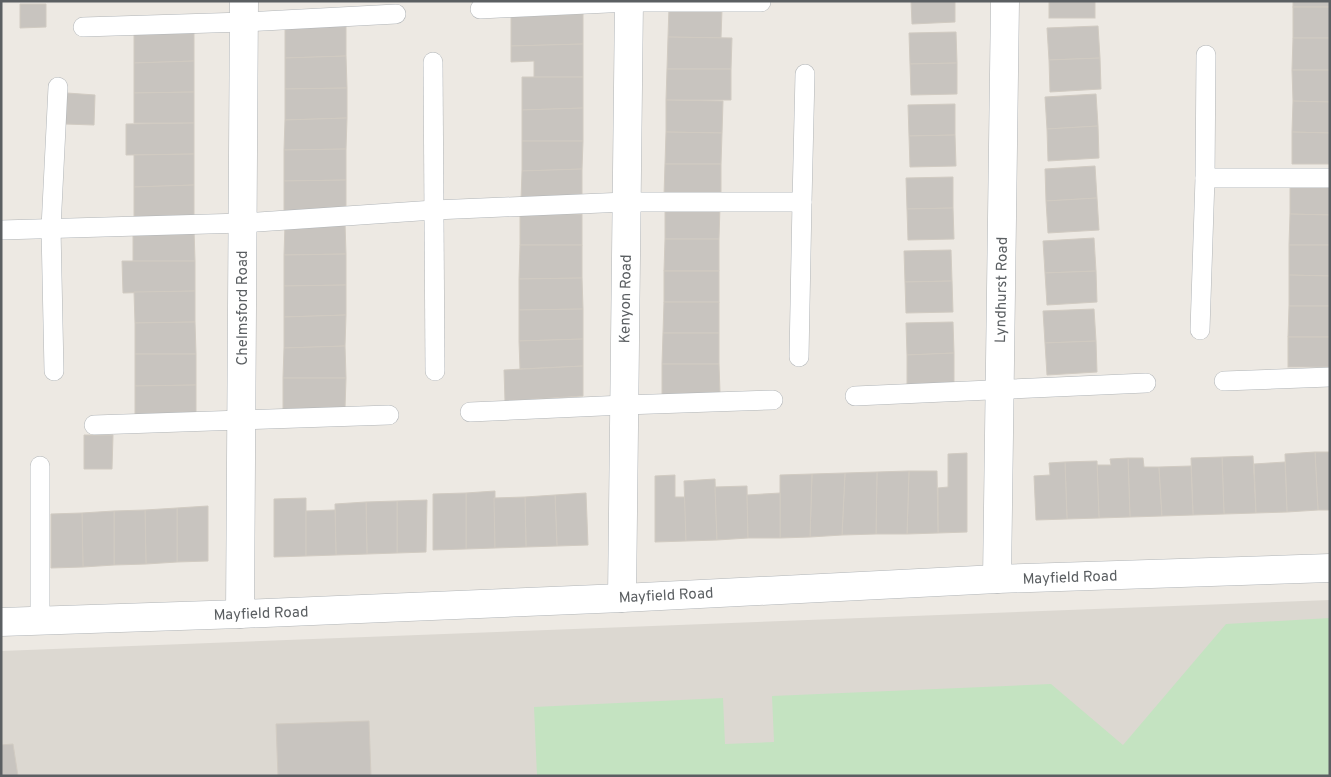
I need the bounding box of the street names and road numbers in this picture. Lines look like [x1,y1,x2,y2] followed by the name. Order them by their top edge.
[992,237,1013,343] street label: Lyndhurst Road
[234,250,253,366] street label: Chelmsford Road
[616,254,637,344] street label: Kenyon Road
[1022,567,1118,590] street label: Mayfield Road
[618,585,714,608] street label: Mayfield Road
[213,603,309,626] street label: Mayfield Road

